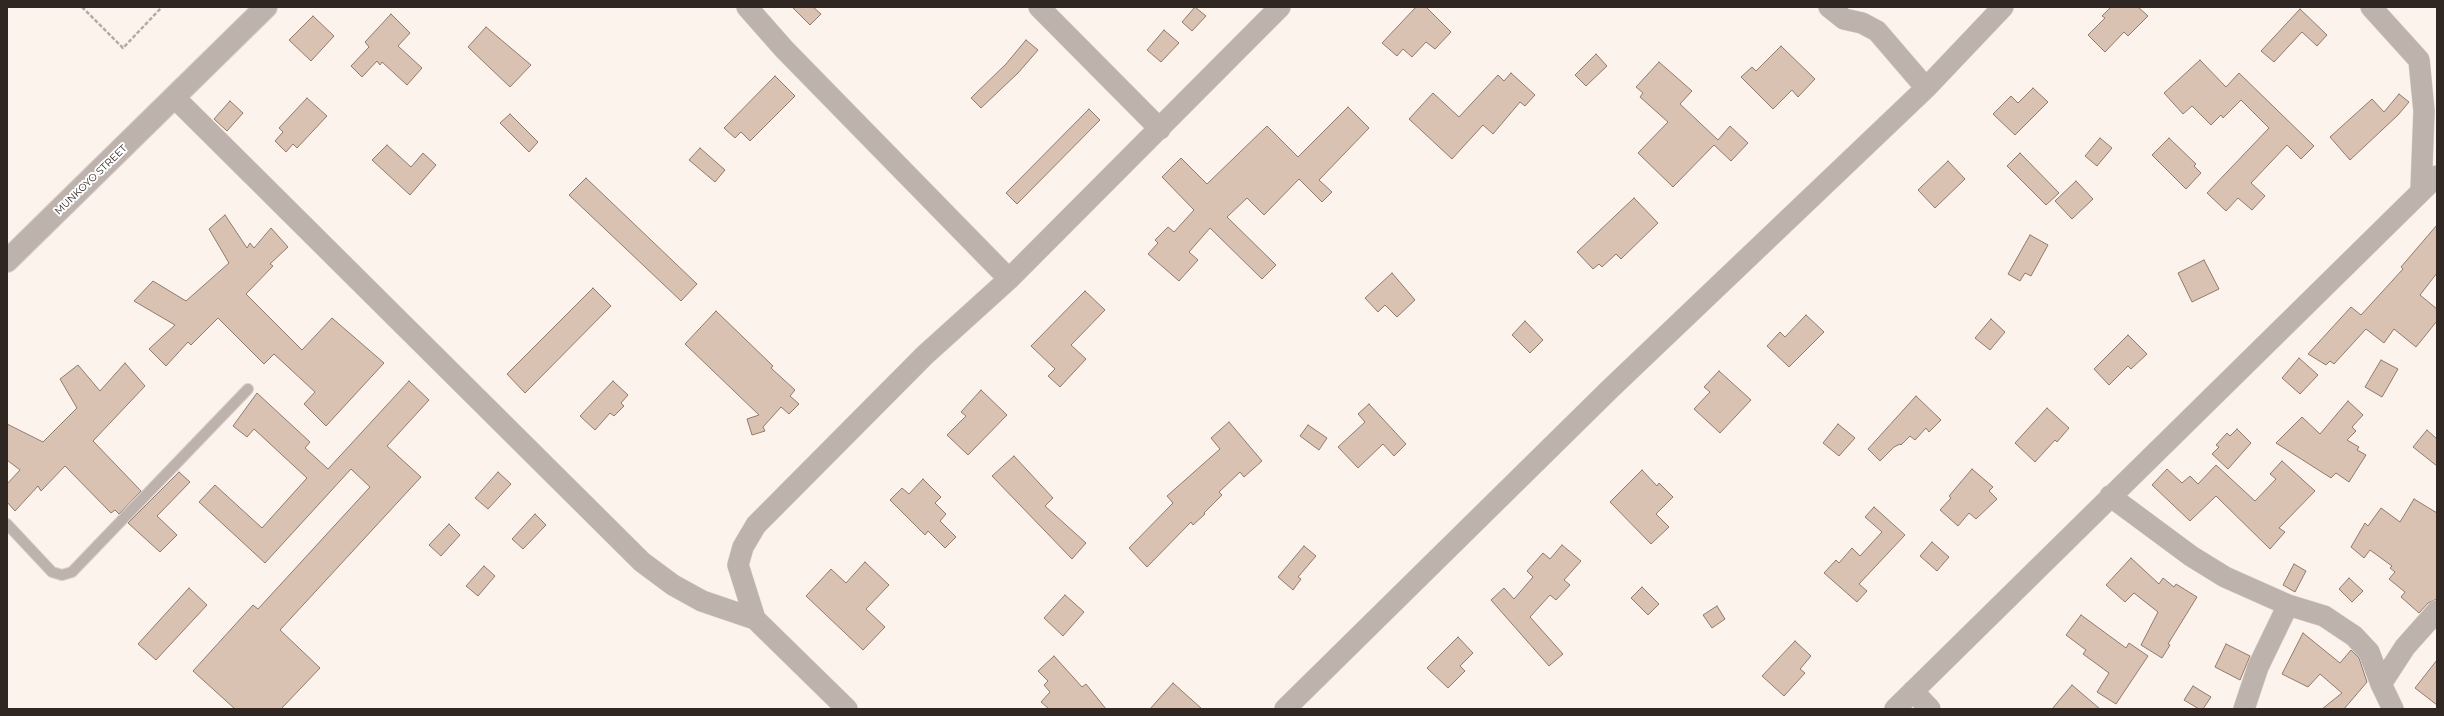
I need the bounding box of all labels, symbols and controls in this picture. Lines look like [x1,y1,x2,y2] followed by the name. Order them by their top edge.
[52,142,130,218] street label: MUNKOYO STREET

